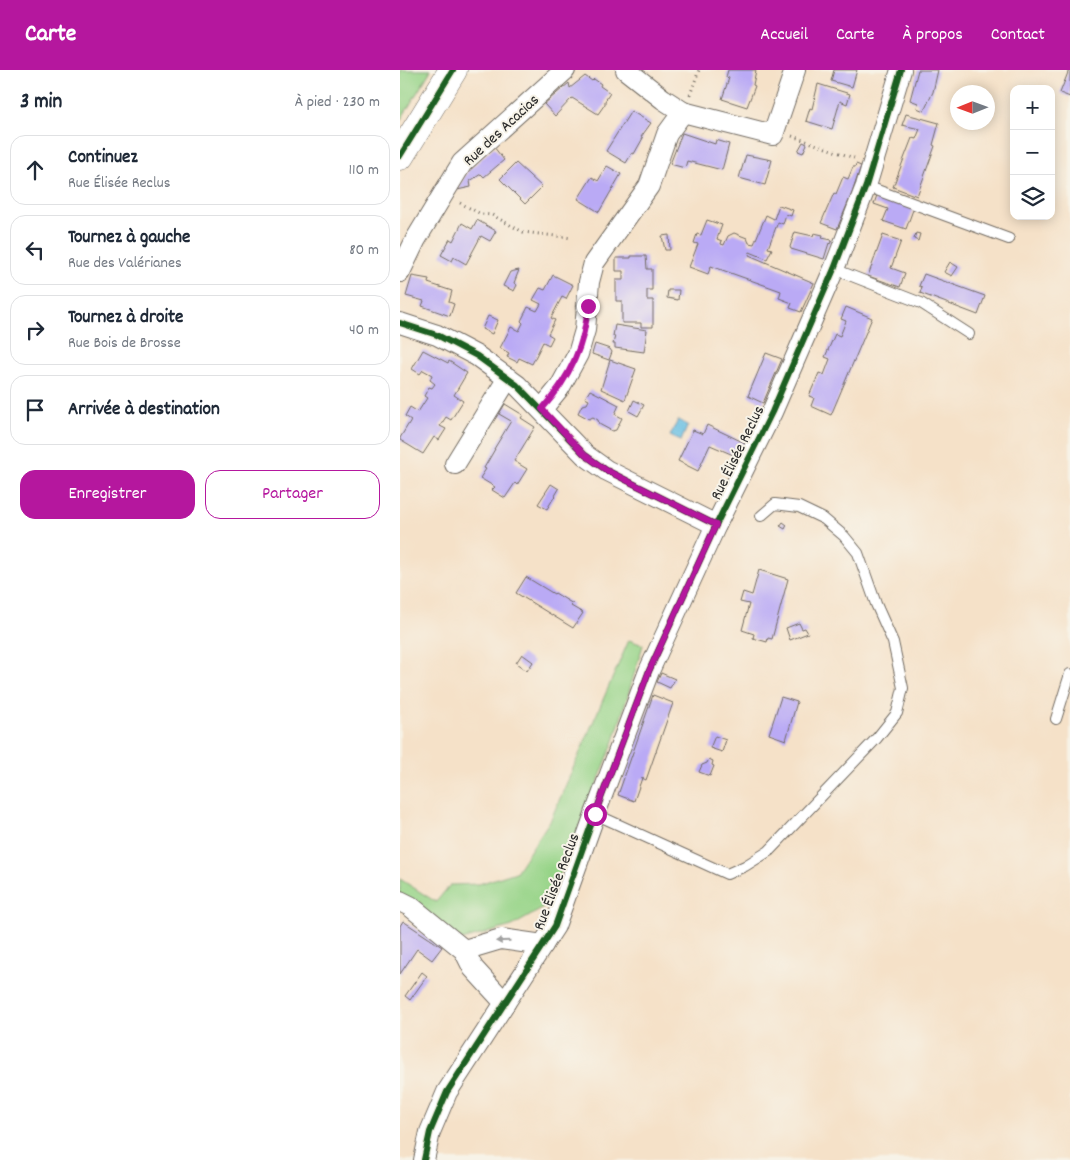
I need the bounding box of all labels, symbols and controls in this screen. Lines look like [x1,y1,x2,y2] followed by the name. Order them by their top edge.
[25,18,76,52] text: Carte
[760,23,808,48] text: Accueil
[836,23,875,48] text: Carte
[903,23,963,48] text: À propos
[991,23,1045,48] text: Contact
[950,85,995,130] north arrow
[1010,85,1055,220] map controls
[1010,85,1055,130] button: +
[20,88,62,118] text: 3 min
[459,89,545,172] street label: Rue des Acacias
[295,91,380,114] text: À pied · 230 m
[1010,130,1055,175] button: −
[68,145,138,172] text: Continuez
[21,156,49,184] icon: ahead
[349,159,379,182] text: 110 m
[68,172,170,195] text: Rue Élisée Reclus
[1010,175,1055,220] button: layers
[68,225,190,252] text: Tournez à gauche
[21,236,49,264] icon: left
[349,239,379,262] text: 80 m
[68,252,182,275] text: Rue des Valérianes
[577,295,600,318] route end
[68,305,183,332] text: Tournez à droite
[21,316,49,344] icon: right
[349,319,379,342] text: 40 m
[68,332,181,355] text: Rue Bois de Brosse
[21,396,49,424] icon: arrive
[68,397,220,424] text: Arrivée à destination
[705,402,771,504] street label: Rue Élisée Reclus
[20,470,195,519] button: Enregistrer
[205,470,380,519] button: Partager
[584,803,607,826] route start
[528,830,587,934] street label: Rue Élisée Reclus
[494,937,510,945] one-way arrow

